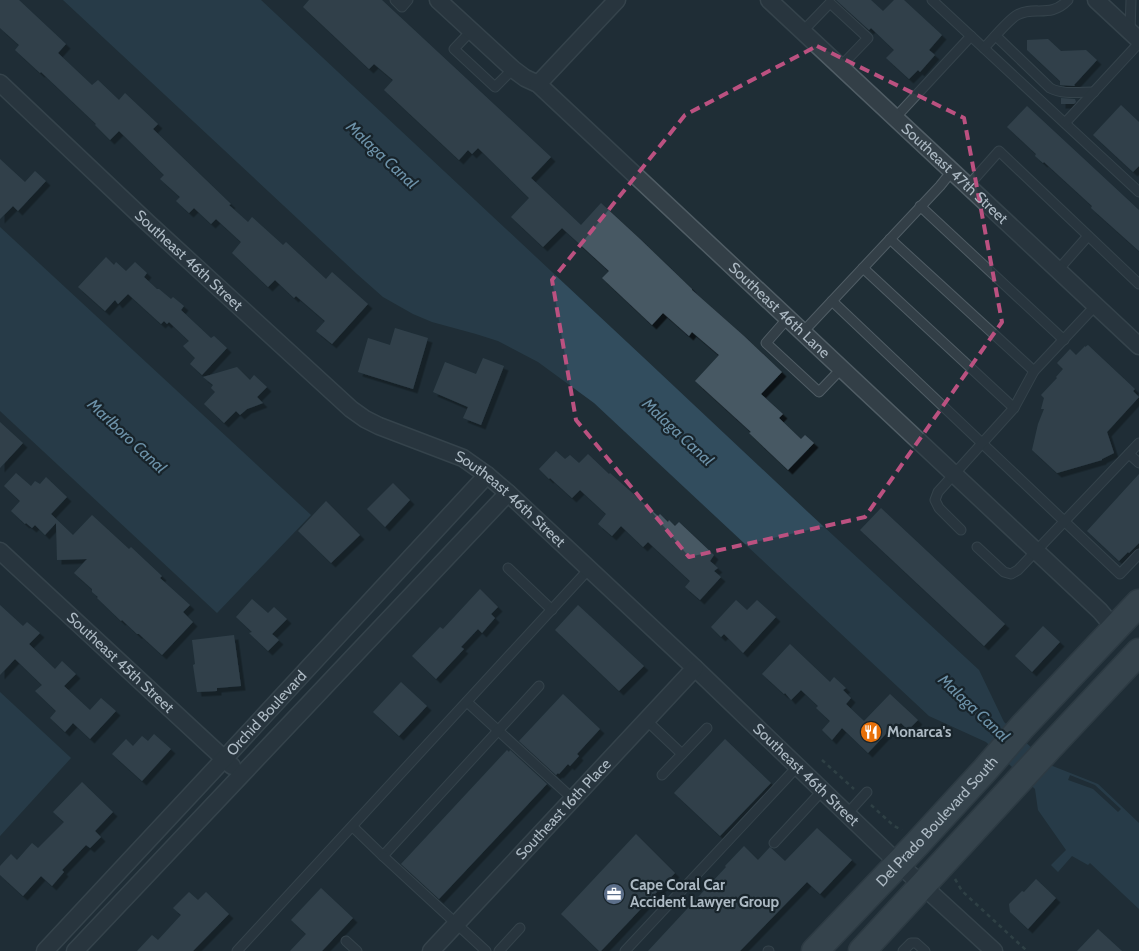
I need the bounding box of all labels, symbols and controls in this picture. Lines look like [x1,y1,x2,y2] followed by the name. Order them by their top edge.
[342,117,422,193] water label: Malaga Canal
[898,119,1011,228] street label: Southeast 47th Street
[131,206,246,314] street label: Southeast 46th Street
[725,258,834,362] street label: Southeast 46th Lane
[83,394,170,477] water label: Marlboro Canal
[638,394,718,470] water label: Malaga Canal
[453,447,569,551] street label: Southeast 46th Street
[63,608,178,717] street label: Southeast 45th Street
[223,667,310,759] street label: Orchid Boulevard
[934,670,1014,746] water label: Malaga Canal
[749,720,863,830] street label: Southeast 46th Street
[859,720,883,744] restaurant icon: Monarca's
[887,723,951,741] place label: Monarca's
[872,753,1002,890] street label: Del Prado Boulevard South
[512,755,615,863] street label: Southeast 16th Place
[630,876,779,911] place label: Cape Coral Car Accident Lawyer Group
[602,882,626,906] office icon: Cape Coral Car Accident Lawyer Group

